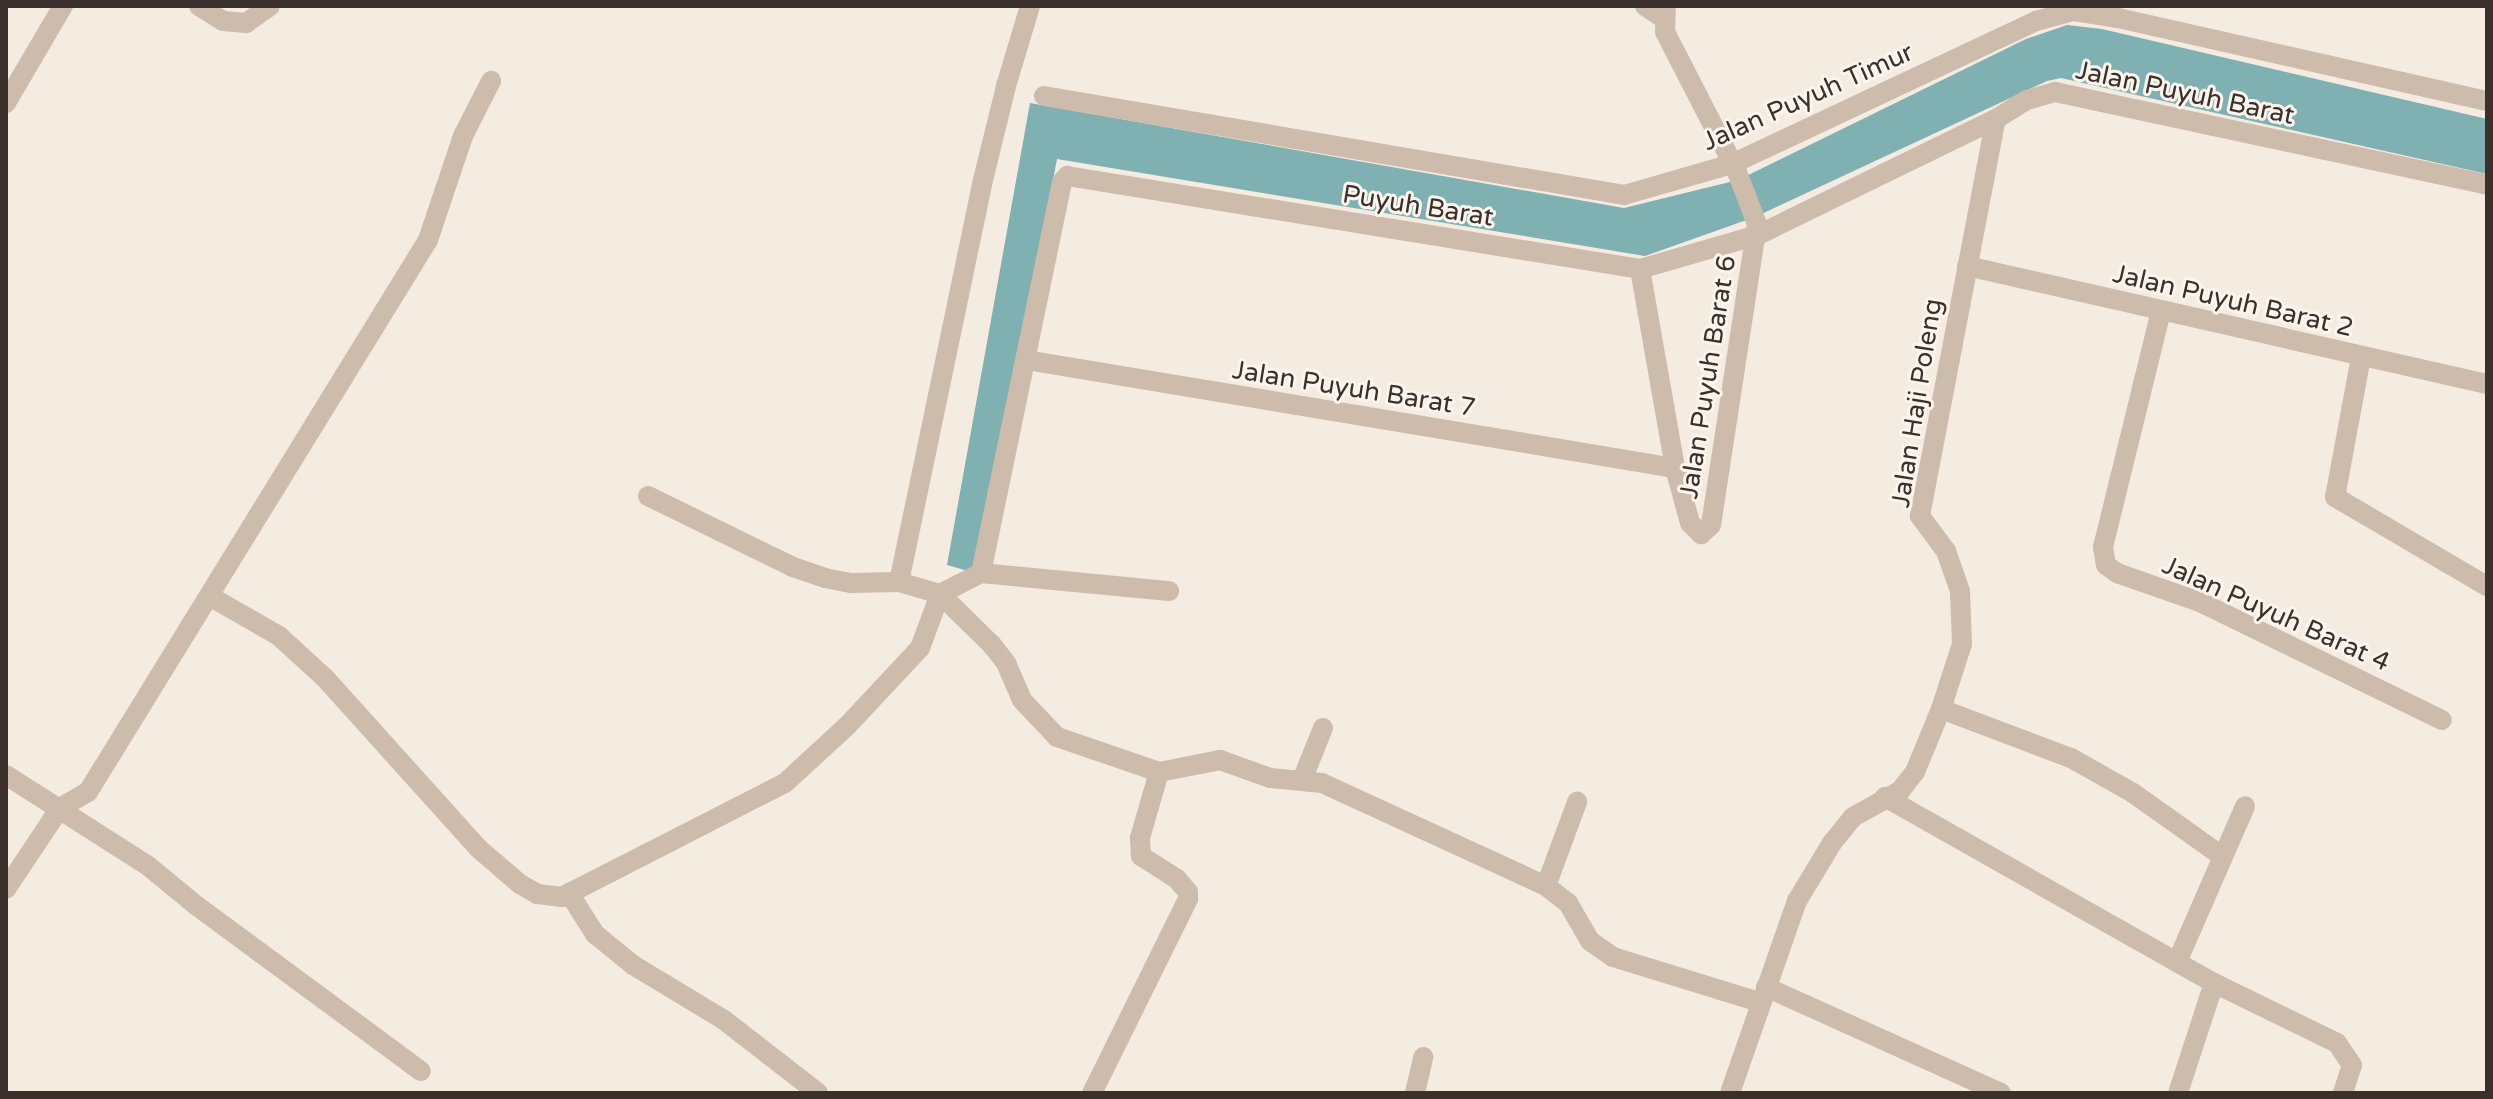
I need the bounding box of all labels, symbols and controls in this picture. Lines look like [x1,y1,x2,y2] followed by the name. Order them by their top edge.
[1698,36,1918,158] street label: Jalan Puyuh Timur
[2073,55,2297,131] street label: Jalan Puyuh Barat
[1340,179,1496,233] street label: Puyuh Barat
[1673,253,1743,501] street label: Jalan Puyuh Barat 6
[2110,258,2356,344] street label: Jalan Puyuh Barat 2
[1885,296,1949,510] street label: Jalan Haji Poleng
[1230,354,1478,424] street label: Jalan Puyuh Barat 7
[2157,550,2395,678] street label: Jalan Puyuh Barat 4

